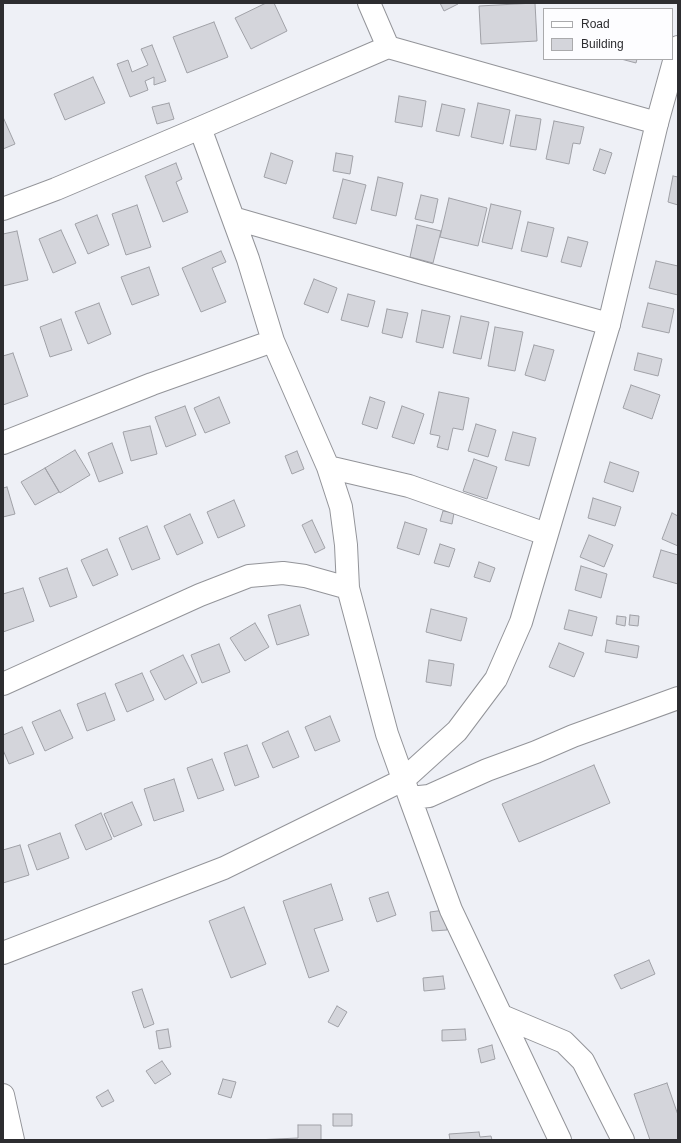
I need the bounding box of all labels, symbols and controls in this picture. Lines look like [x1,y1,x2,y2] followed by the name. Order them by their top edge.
[543,8,673,60] legend
[581,17,610,31] text: Road
[581,37,624,51] text: Building

